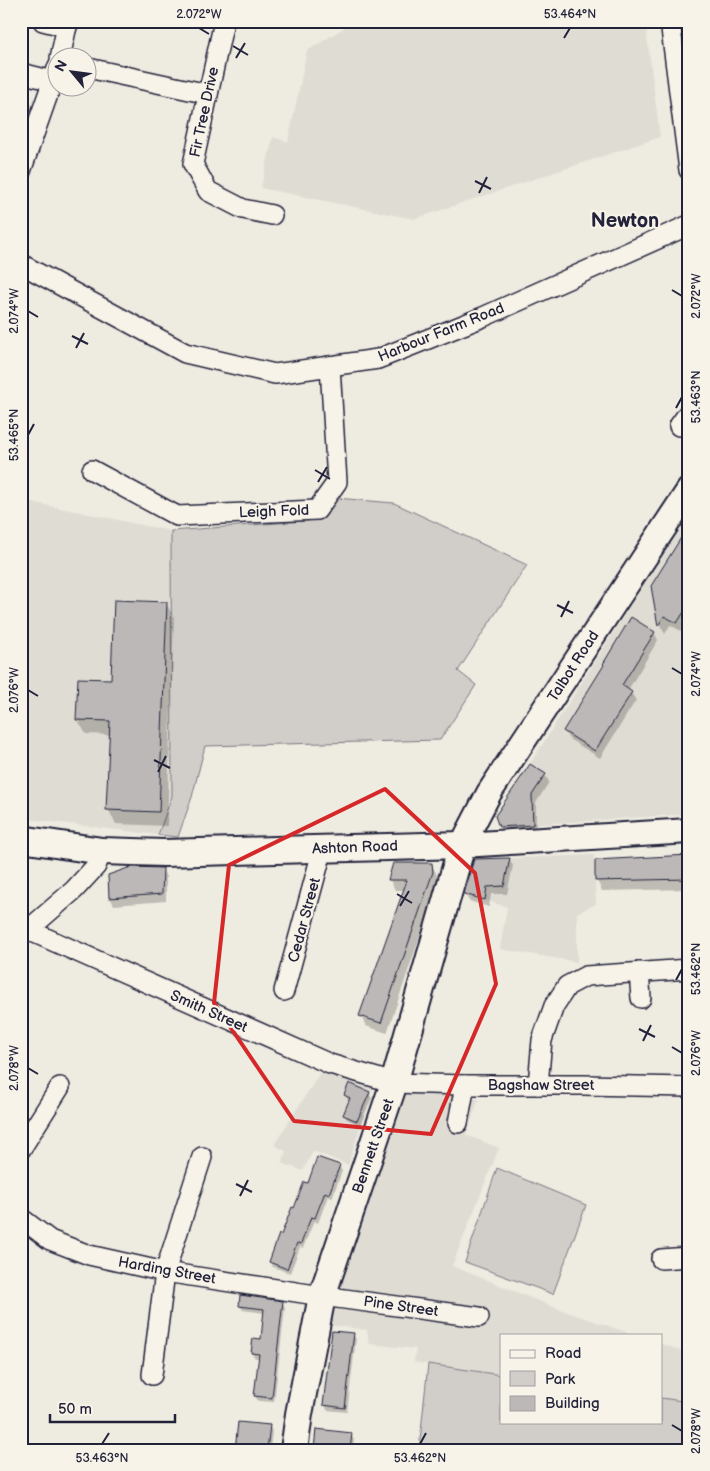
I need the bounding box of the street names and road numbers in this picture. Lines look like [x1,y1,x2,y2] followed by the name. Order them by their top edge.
[186,65,223,159] street label: Fir Tree Drive
[375,298,507,366] street label: Harbour Farm Road
[238,501,310,522] street label: Leigh Fold
[543,627,603,705] street label: Talbot Road
[312,837,398,858] street label: Ashton Road
[284,875,325,965] street label: Cedar Street
[167,986,251,1037] street label: Smith Street
[488,1076,595,1095] street label: Bagshaw Street
[348,1096,399,1196] street label: Bennett Street
[117,1253,218,1288] street label: Harding Street
[362,1292,440,1321] street label: Pine Street

